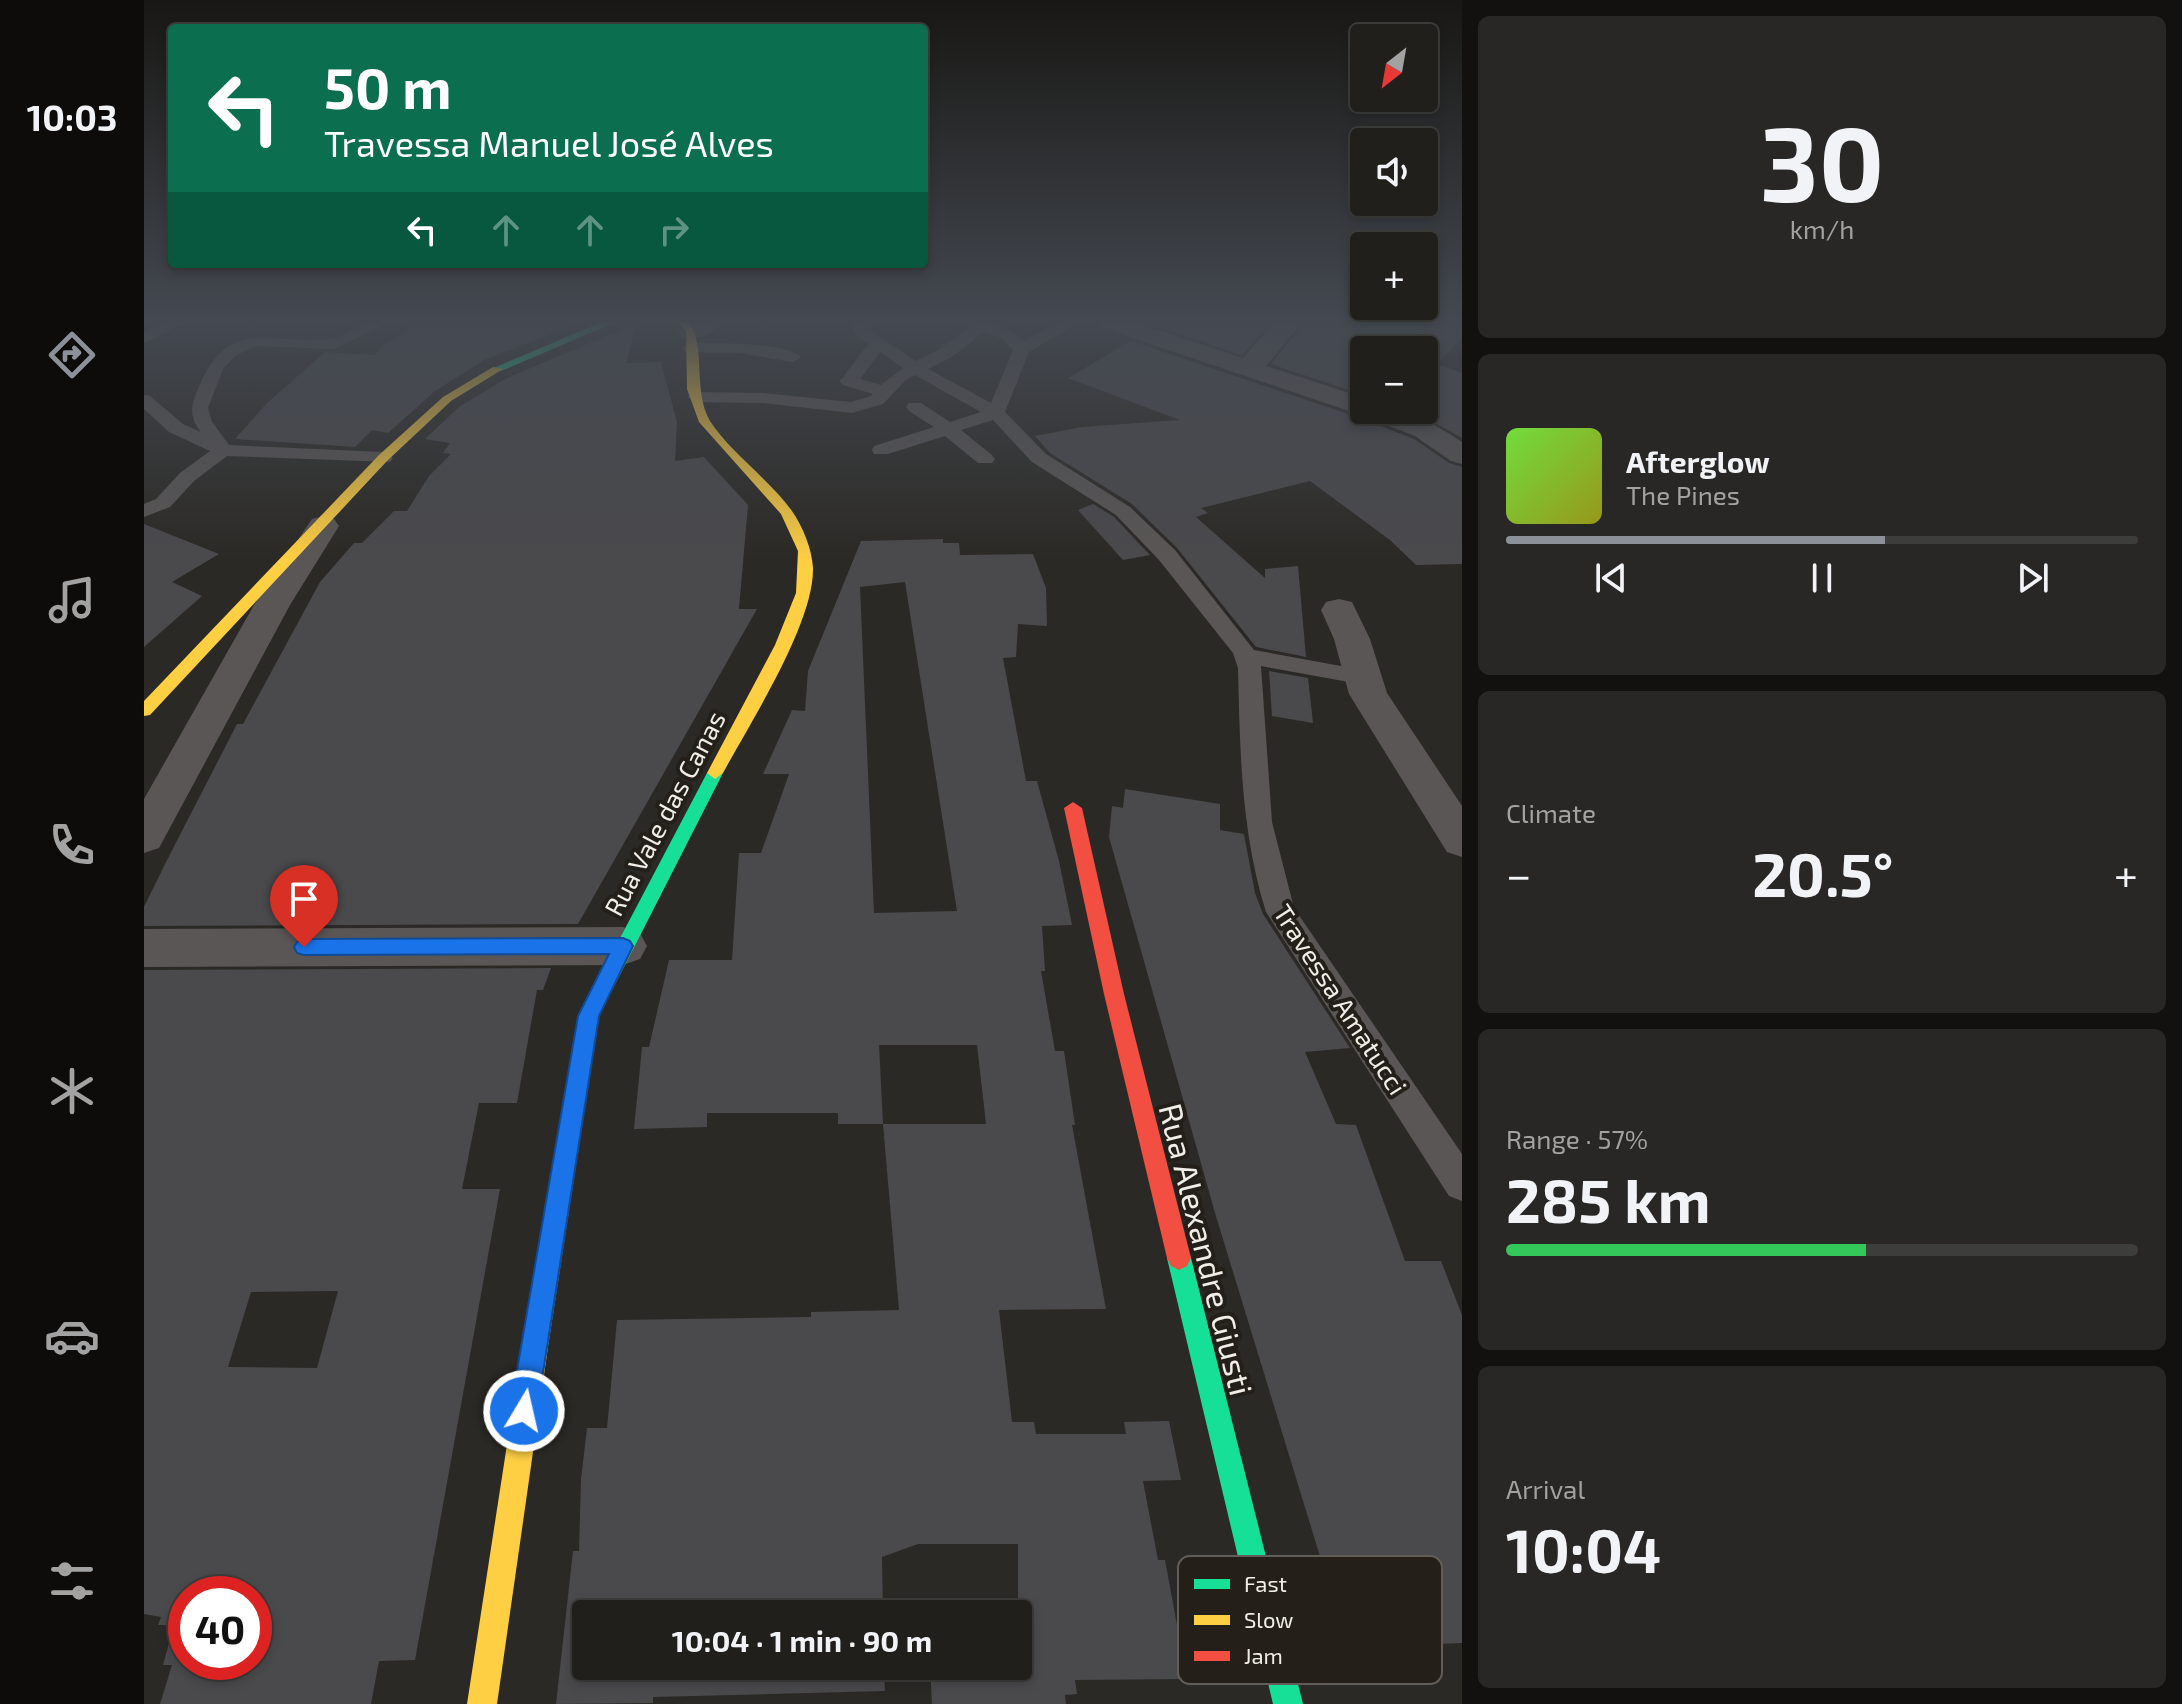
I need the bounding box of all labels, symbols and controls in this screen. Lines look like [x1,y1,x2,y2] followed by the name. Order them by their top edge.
[1350,24,1438,112] north arrow
[1350,24,1438,424] map controls
[324,53,452,120] text: 50 m
[192,56,296,160] icon: left
[27,95,117,138] text: 10:03
[1760,98,1884,223] text: 30
[324,121,774,164] text: Travessa Manuel José Alves
[1350,128,1438,216] button: sound
[400,208,444,252] icon: left
[484,208,528,252] icon: ahead
[568,208,612,252] icon: ahead
[652,208,696,252] icon: right
[1790,213,1854,244] text: km/h
[1350,232,1438,320] button: +
[44,327,100,383] icon: directions
[1350,336,1438,424] button: −
[1626,443,1770,479] text: Afterglow
[1626,479,1740,510] text: The Pines
[1589,556,1633,600] icon: previous
[1800,556,1844,600] icon: pause
[2011,556,2055,600] icon: next
[44,572,100,628] icon: music
[597,705,731,921] street label: Rua Vale das Canas
[1506,797,1596,828] text: Climate
[44,817,100,873] icon: phone
[1752,837,1893,909] text: 20.5°
[1506,847,1532,900] text: −
[2114,847,2138,900] text: +
[270,865,338,947] pin
[282,877,326,921] icon: arrive
[1268,898,1414,1100] street label: Travessa Amatucci
[44,1063,100,1119] icon: climate
[1152,1099,1262,1399] street label: Rua Alexandre Giusti
[1506,1123,1648,1154] text: Range · 57%
[1506,1163,1711,1235] text: 285 km
[44,1308,100,1364] icon: car
[482,1369,566,1453] position arrow
[1506,1473,1585,1504] text: Arrival
[1506,1513,1661,1585] text: 10:04
[44,1553,100,1609] icon: filters
[1178,1556,1442,1684] legend
[1244,1570,1287,1596] text: Fast
[168,1576,272,1680] speed limit sign: 40
[1244,1606,1293,1632] text: Slow
[672,1622,932,1658] text: 10:04 · 1 min · 90 m
[1244,1642,1283,1668] text: Jam

